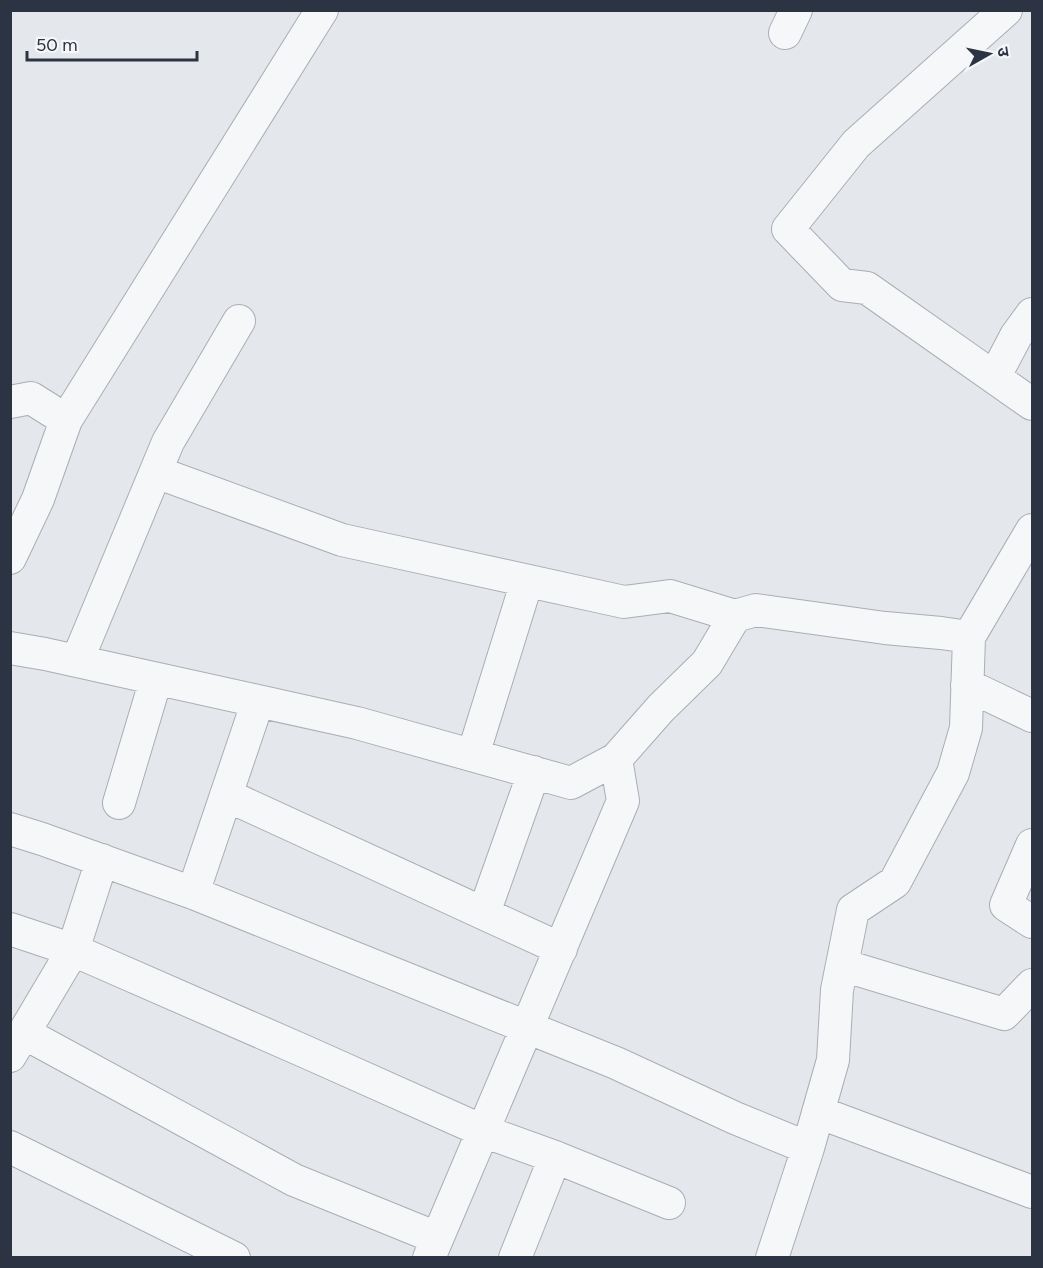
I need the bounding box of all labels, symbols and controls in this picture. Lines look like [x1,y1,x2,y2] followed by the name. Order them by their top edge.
[27,24,196,62] scale bar
[959,24,1019,84] north arrow
[36,34,78,56] text: 50 m
[993,46,1014,58] text: उ

